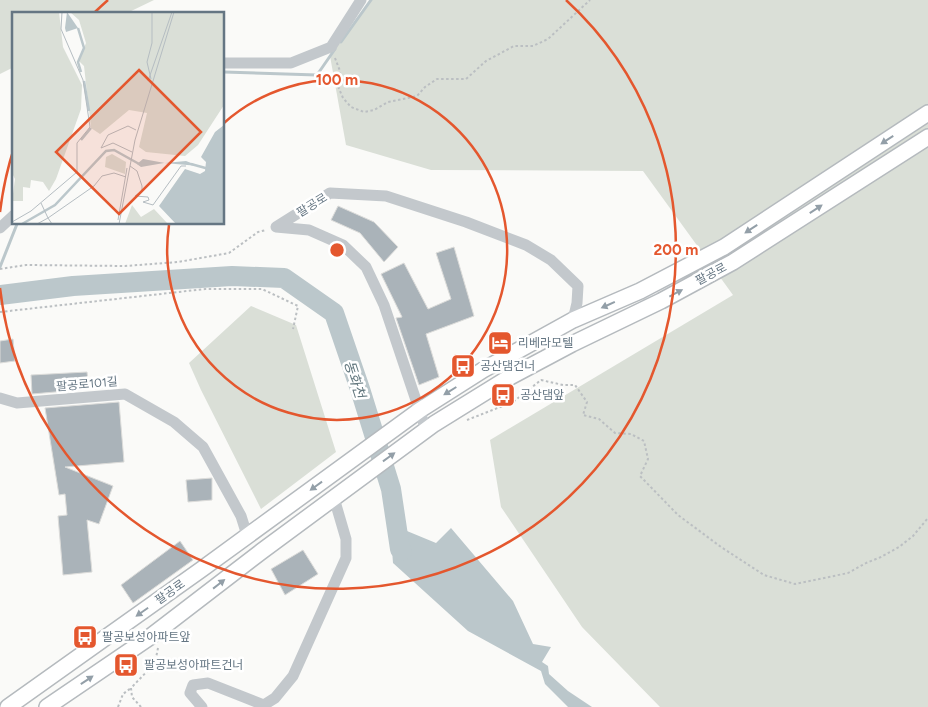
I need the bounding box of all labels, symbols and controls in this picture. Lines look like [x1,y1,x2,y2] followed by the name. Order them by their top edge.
[12,12,225,225] inset map
[316,71,358,89] text: 100 m
[880,135,894,145] one-way arrow
[294,190,330,220] street label: 팔공로
[809,205,823,214] one-way arrow
[744,224,758,234] one-way arrow
[328,241,346,259] centre of rings
[654,241,698,259] text: 200 m
[693,260,729,288] street label: 팔공로
[670,288,683,297] one-way arrow
[601,301,615,309] one-way arrow
[487,330,513,356] hotel icon: 리베라모텔
[518,336,573,350] place label: 리베라모텔
[450,353,476,379] bus stop icon: 공산댐건너
[340,358,369,401] water label: 동화천
[480,359,535,373] place label: 공산댐건너
[56,374,118,394] street label: 팔공로101길
[490,382,516,408] bus stop icon: 공산댐앞
[443,386,457,396] one-way arrow
[520,388,564,402] place label: 공산댐앞
[383,452,396,462] one-way arrow
[310,480,323,491] one-way arrow
[152,577,188,607] street label: 팔공로
[212,579,225,590] one-way arrow
[135,607,149,617] one-way arrow
[72,624,98,650] bus stop icon: 팔공보성아파트앞
[102,630,190,644] place label: 팔공보성아파트앞
[113,652,139,678] bus stop icon: 팔공보성아파트건너
[144,658,243,672] place label: 팔공보성아파트건너
[80,675,94,685] one-way arrow

